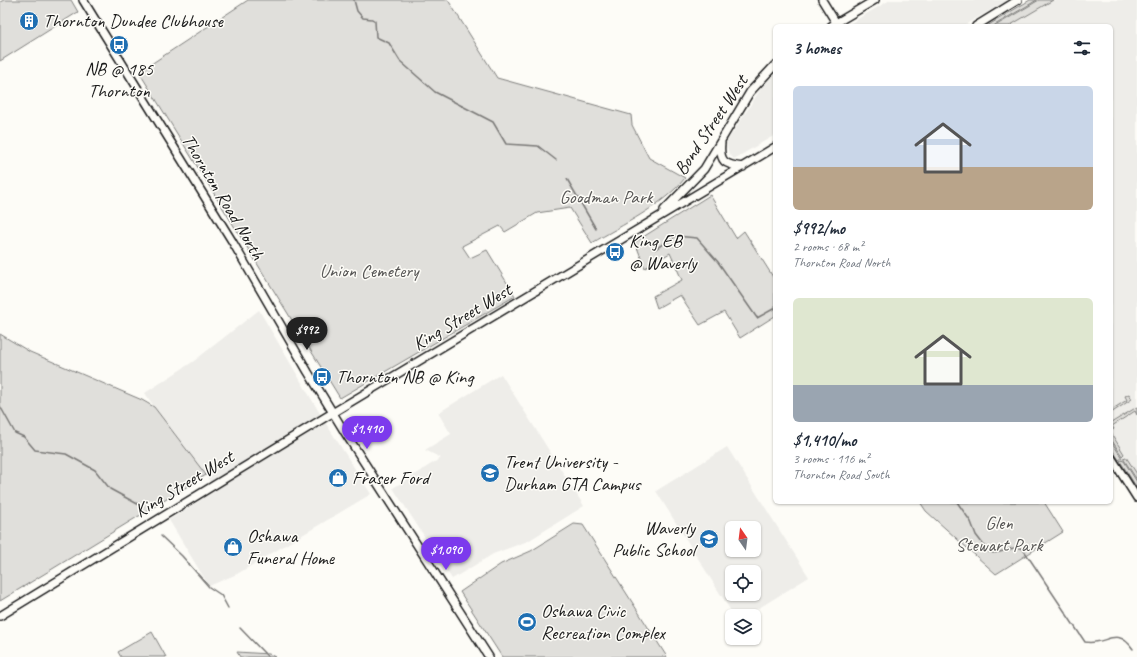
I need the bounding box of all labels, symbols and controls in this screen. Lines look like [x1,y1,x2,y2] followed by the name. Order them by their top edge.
[43,9,225,33] place label: Thornton Dundee Clubhouse
[18,10,40,32] building icon: Thornton Dundee Clubhouse
[108,34,130,56] bus stop icon: NB @ 185 Thornton
[1071,37,1093,59] icon: filters
[793,38,841,59] text: 3 homes
[85,57,155,103] place label: NB @ 185 Thornton
[669,69,754,180] street label: Bond Street West
[907,112,979,184] icon: home
[176,130,270,265] street label: Thornton Road North
[560,185,653,209] park label: Goodman Park
[793,218,845,239] text: $992/mo
[629,229,698,275] place label: King EB @ Waverly
[793,239,863,255] text: 2 rooms · 68 m²
[604,241,626,263] bus stop icon: King EB @ Waverly
[793,255,890,271] text: Thornton Road North
[320,259,420,283] park label: Union Cemetery
[408,277,517,356] street label: King Street West
[283,317,331,351] pin: $992
[295,322,319,338] text: $992
[907,324,979,396] icon: home
[336,365,474,389] place label: Thornton NB @ King
[311,366,333,388] bus stop icon: Thornton NB @ King
[334,416,400,450] pin: $1,410
[351,421,383,437] text: $1,410
[793,430,856,451] text: $1,410/mo
[130,444,239,523] street label: King Street West
[504,450,642,496] place label: Trent University - Durham GTA Campus
[793,451,869,467] text: 3 rooms · 116 m²
[479,462,501,484] school or university icon: Trent University - Durham GTA Campus
[352,466,432,490] place label: Fraser Ford
[327,467,349,489] shop icon: Fraser Ford
[793,467,890,483] text: Thornton Road South
[956,511,1044,557] park label: Glen Stewart Park
[612,516,699,562] place label: Waverly Public School
[725,521,761,557] north arrow
[725,521,761,645] map controls
[247,524,336,570] place label: Oshawa Funeral Home
[698,528,720,550] school or university icon: Waverly Public School
[222,536,244,558] shop icon: Oshawa Funeral Home
[413,537,479,571] pin: $1,090
[430,542,462,558] text: $1,090
[725,565,761,601] button: locate
[541,599,666,645] place label: Oshawa Civic Recreation Complex
[725,609,761,645] button: layers
[516,611,538,633] sports icon: Oshawa Civic Recreation Complex

